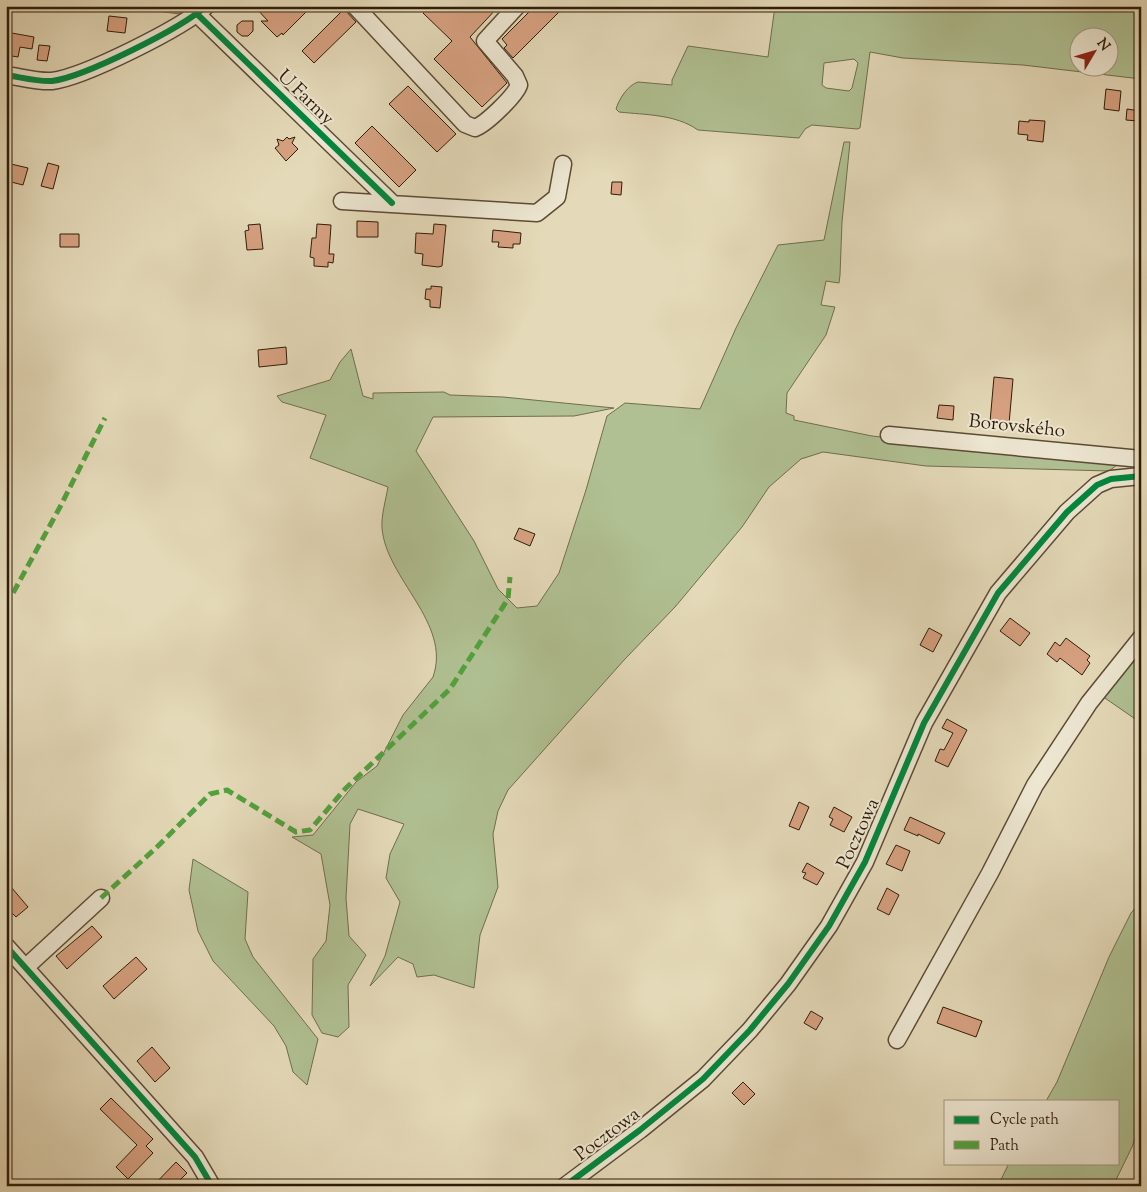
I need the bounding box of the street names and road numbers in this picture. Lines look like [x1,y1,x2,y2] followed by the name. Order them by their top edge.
[270,64,340,132] street label: U Farmy
[967,409,1067,445] street label: Borovského
[831,794,887,874] street label: Pocztowa
[570,1101,646,1168] street label: Pocztowa

